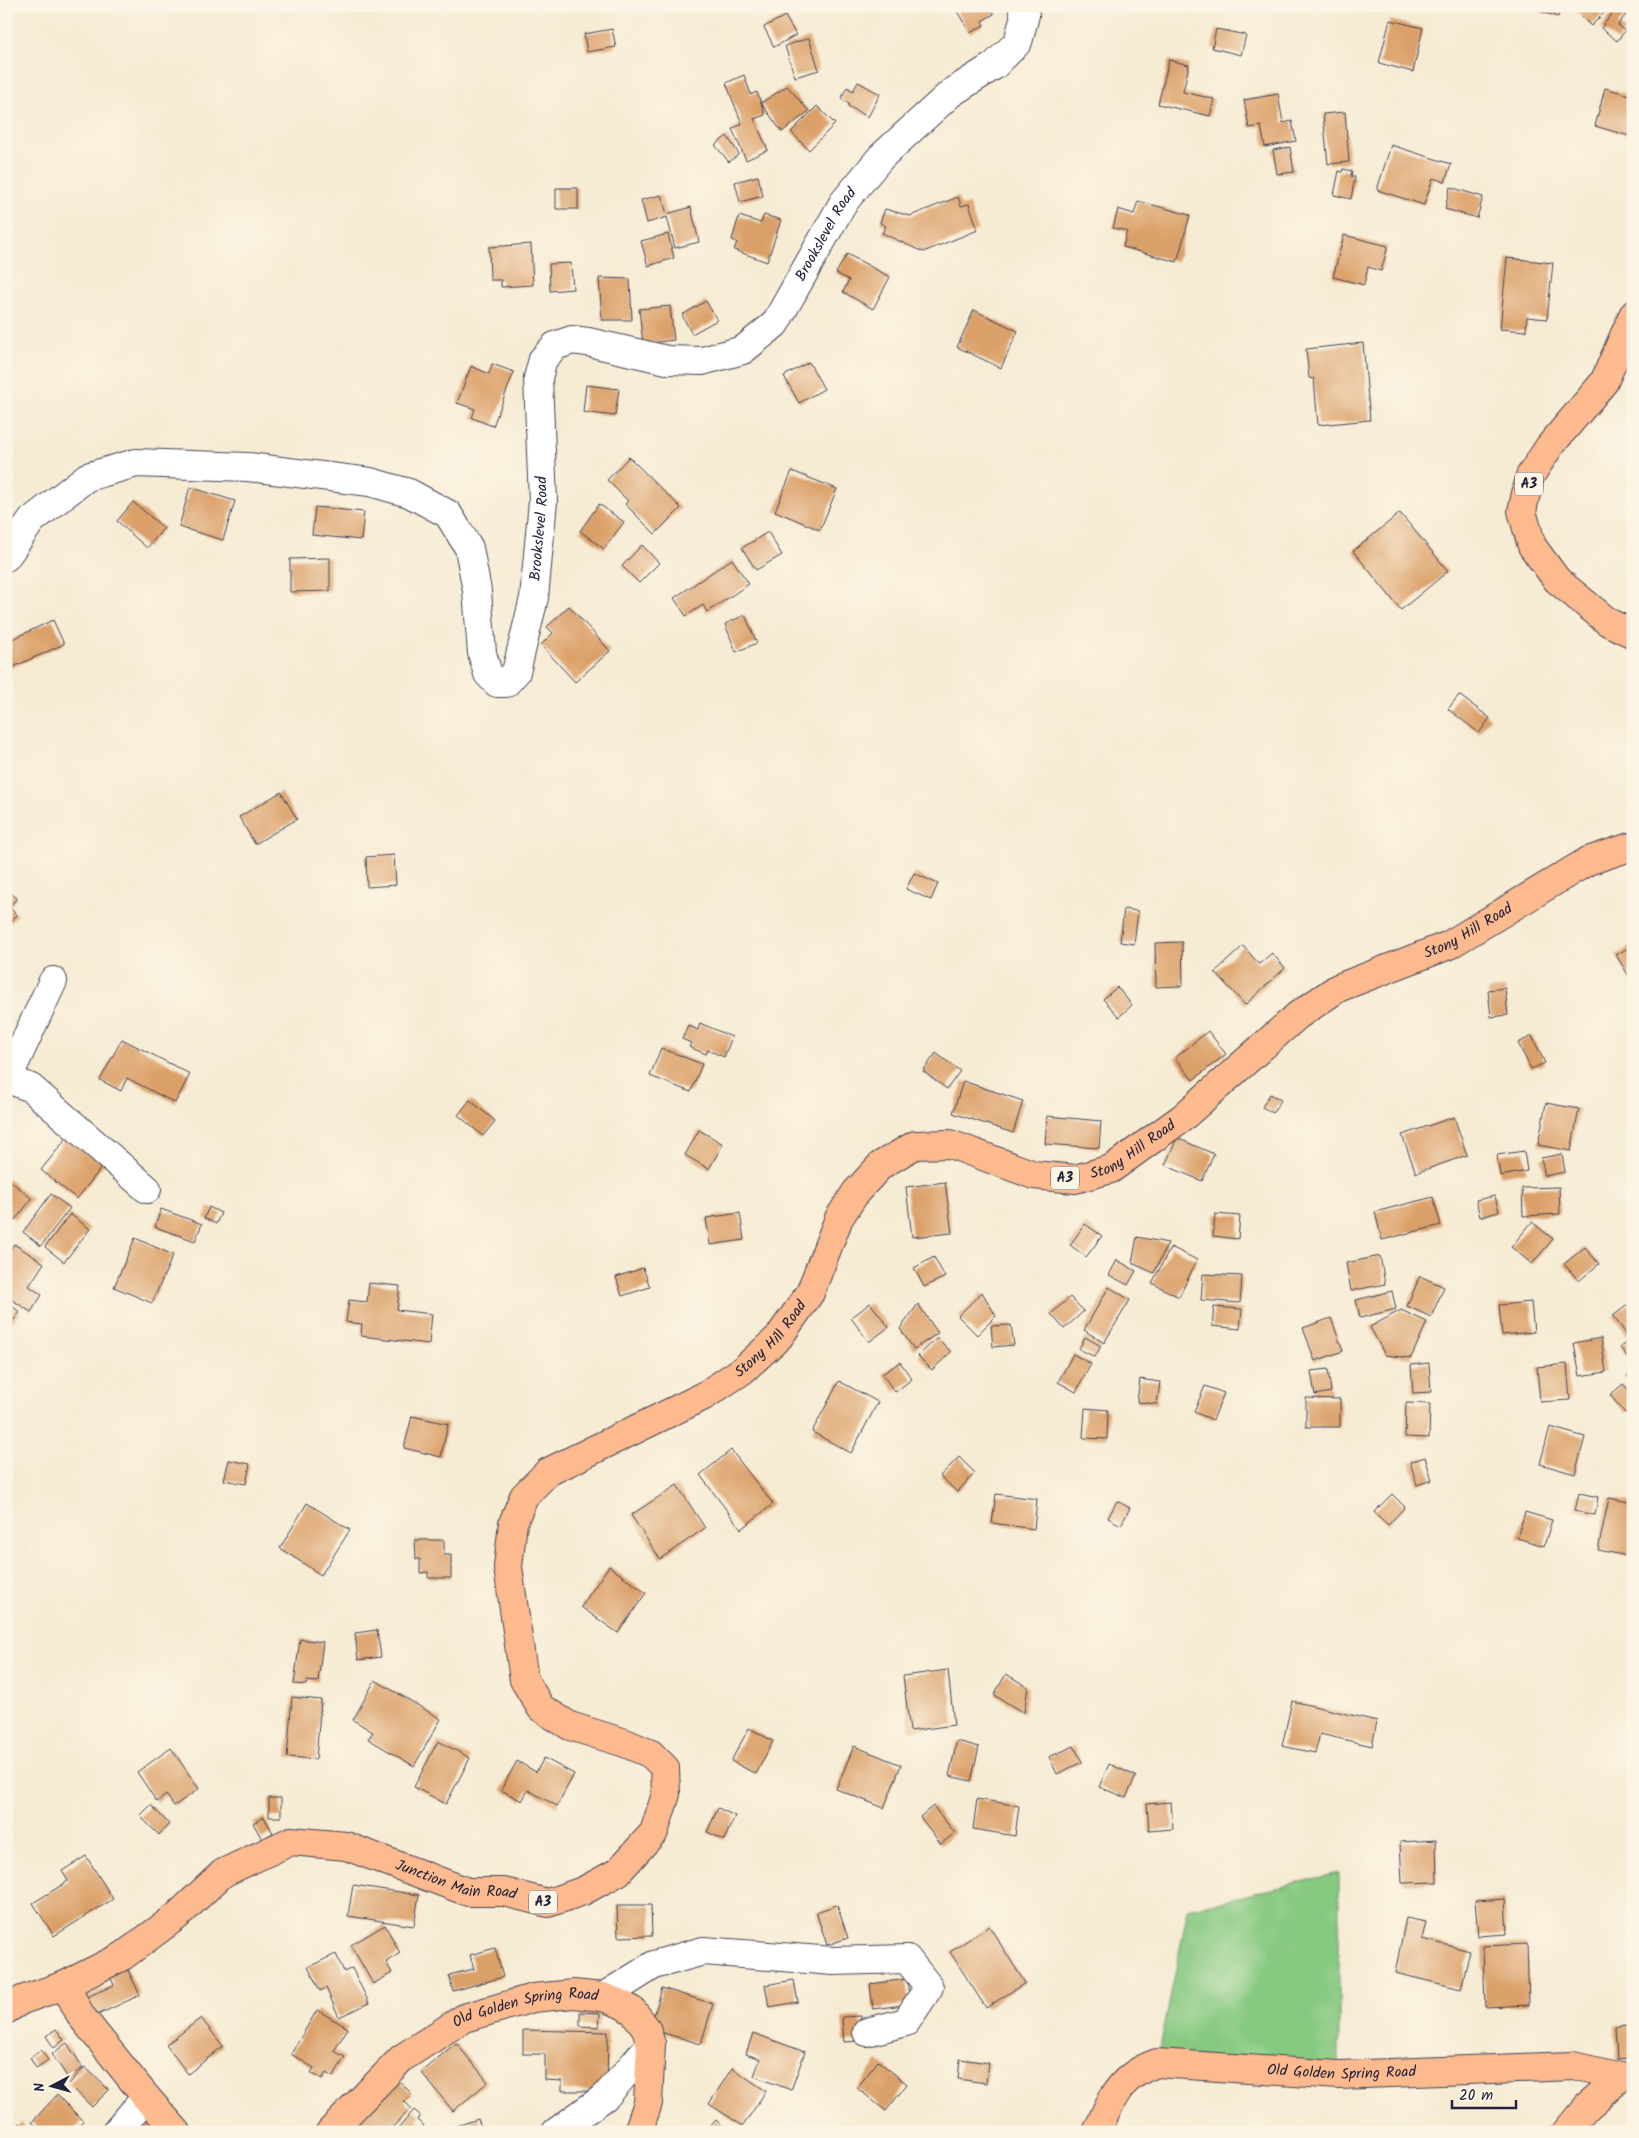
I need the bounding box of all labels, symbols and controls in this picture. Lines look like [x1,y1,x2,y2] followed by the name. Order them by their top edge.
[789,182,863,286] street label: Brookslevel Road
[1515,472,1543,496] road number: A3
[524,475,555,582] street label: Brookslevel Road
[1420,897,1518,966] street label: Stony Hill Road
[1087,1114,1181,1186] street label: Stony Hill Road
[1051,1166,1079,1190] road number: A3
[730,1295,813,1384] street label: Stony Hill Road
[392,1854,520,1907] street label: Junction Main Road
[529,1890,557,1914] road number: A3
[448,1982,600,2034] street label: Old Golden Spring Road
[1266,2058,1417,2087] street label: Old Golden Spring Road
[28,2060,78,2110] north arrow
[1452,2078,1515,2110] scale bar
[29,2082,51,2093] text: N
[1459,2084,1493,2108] text: 20 m

